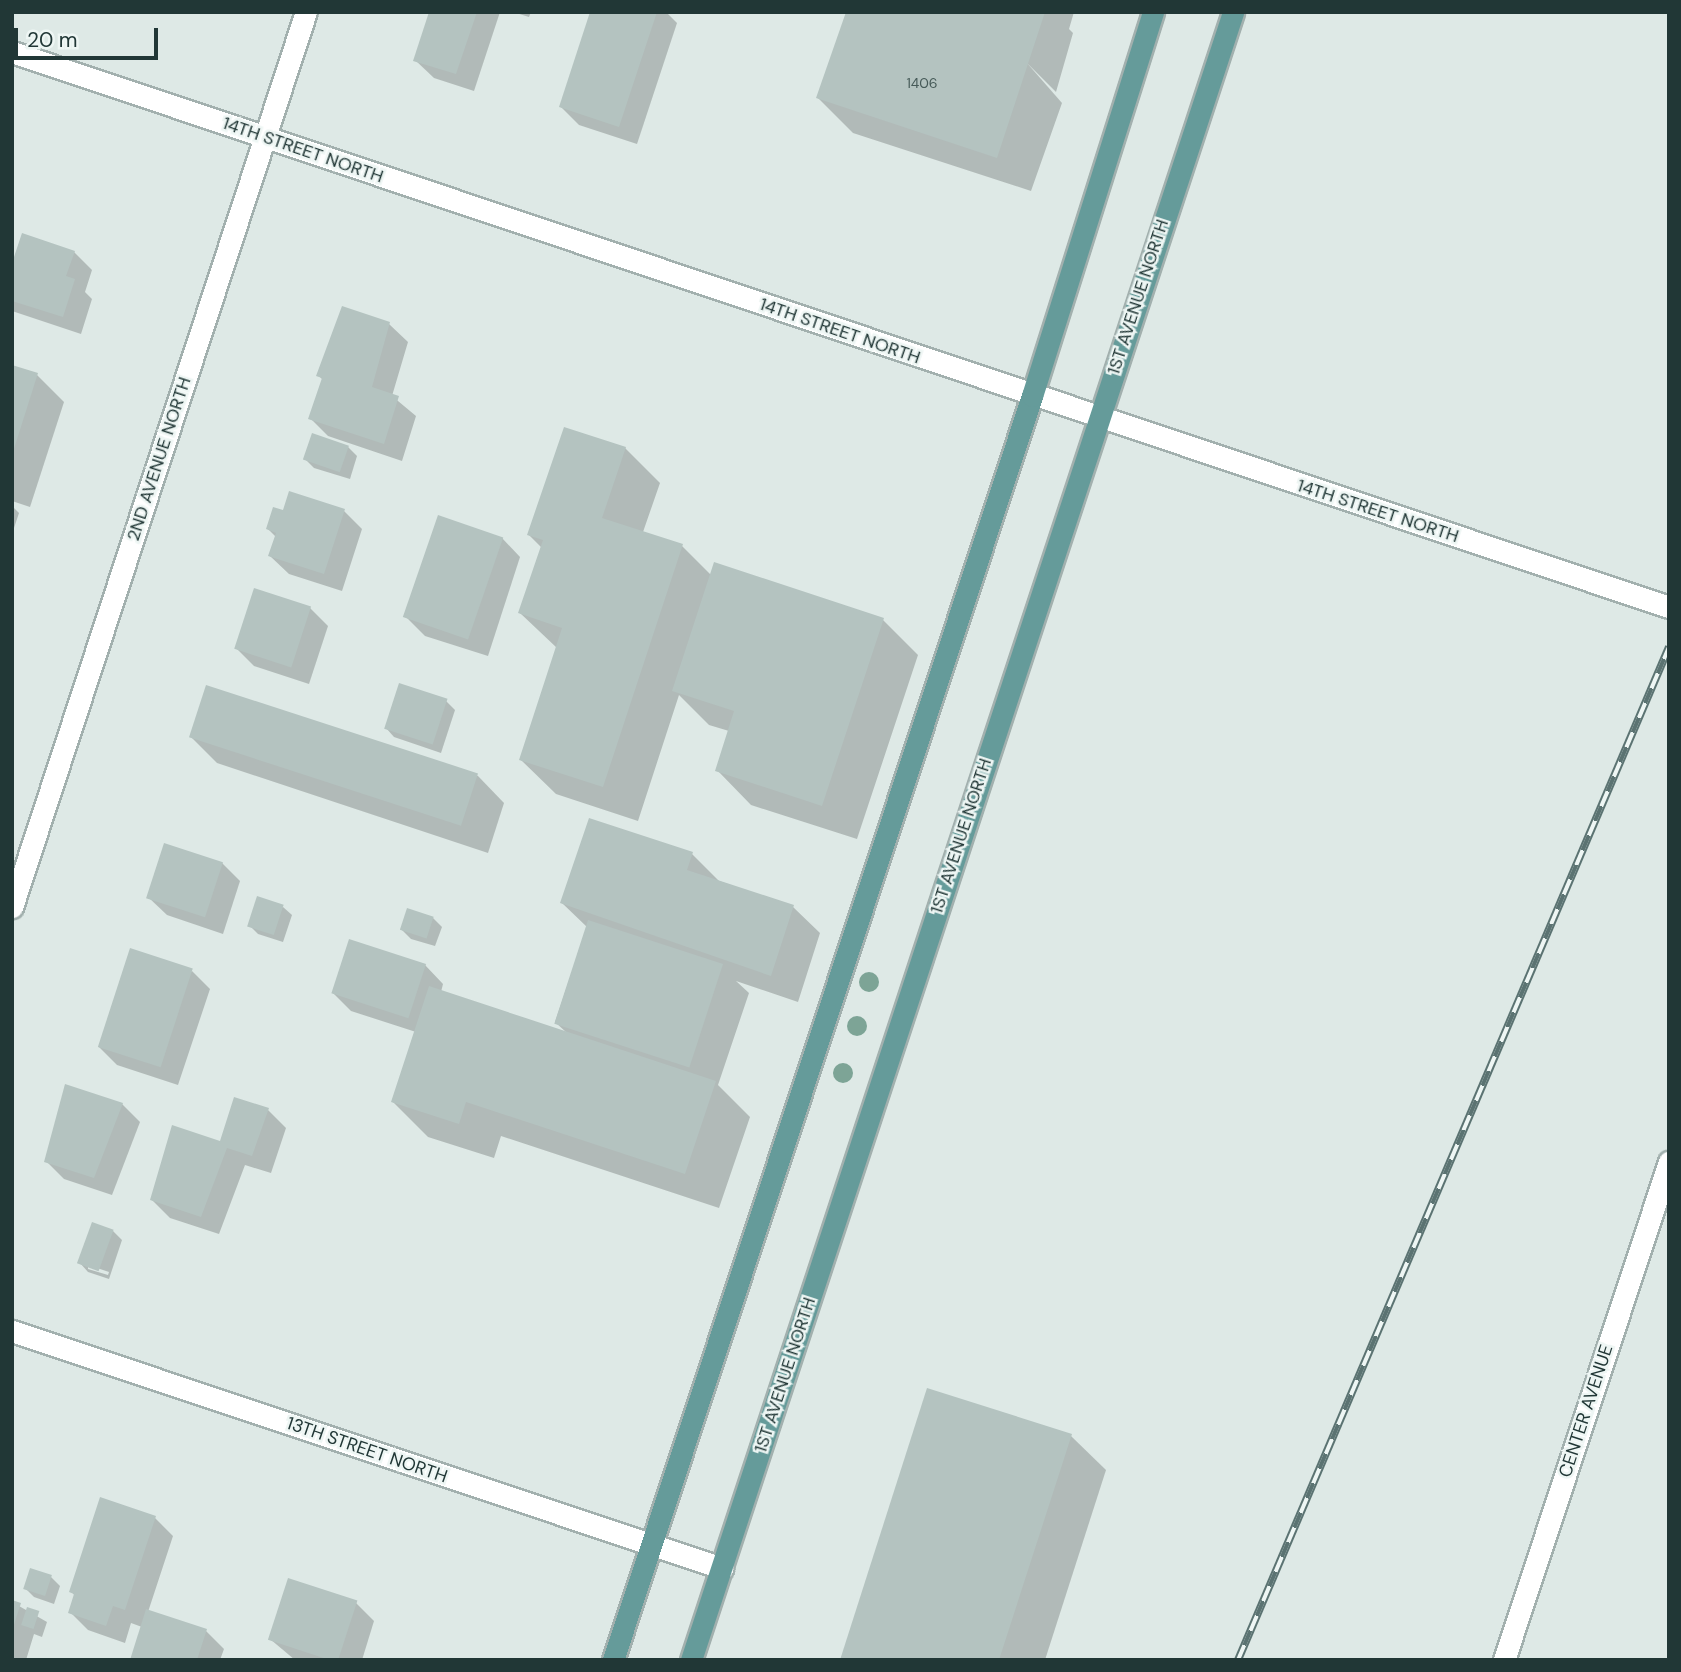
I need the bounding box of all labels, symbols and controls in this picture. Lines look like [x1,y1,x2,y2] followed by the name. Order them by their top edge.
[18,14,161,58] scale bar
[27,26,78,54] text: 20 m
[906,75,938,91] house number: 1406
[220,112,386,188] street label: 14TH STREET NORTH
[1103,217,1173,377] street label: 1ST AVENUE NORTH
[757,293,923,369] street label: 14TH STREET NORTH
[122,374,196,544] street label: 2ND AVENUE NORTH
[1295,475,1461,547] street label: 14TH STREET NORTH
[926,756,996,916] street label: 1ST AVENUE NORTH
[750,1295,820,1455] street label: 1ST AVENUE NORTH
[1554,1342,1618,1480] street label: CENTER AVENUE
[284,1412,450,1488] street label: 13TH STREET NORTH

